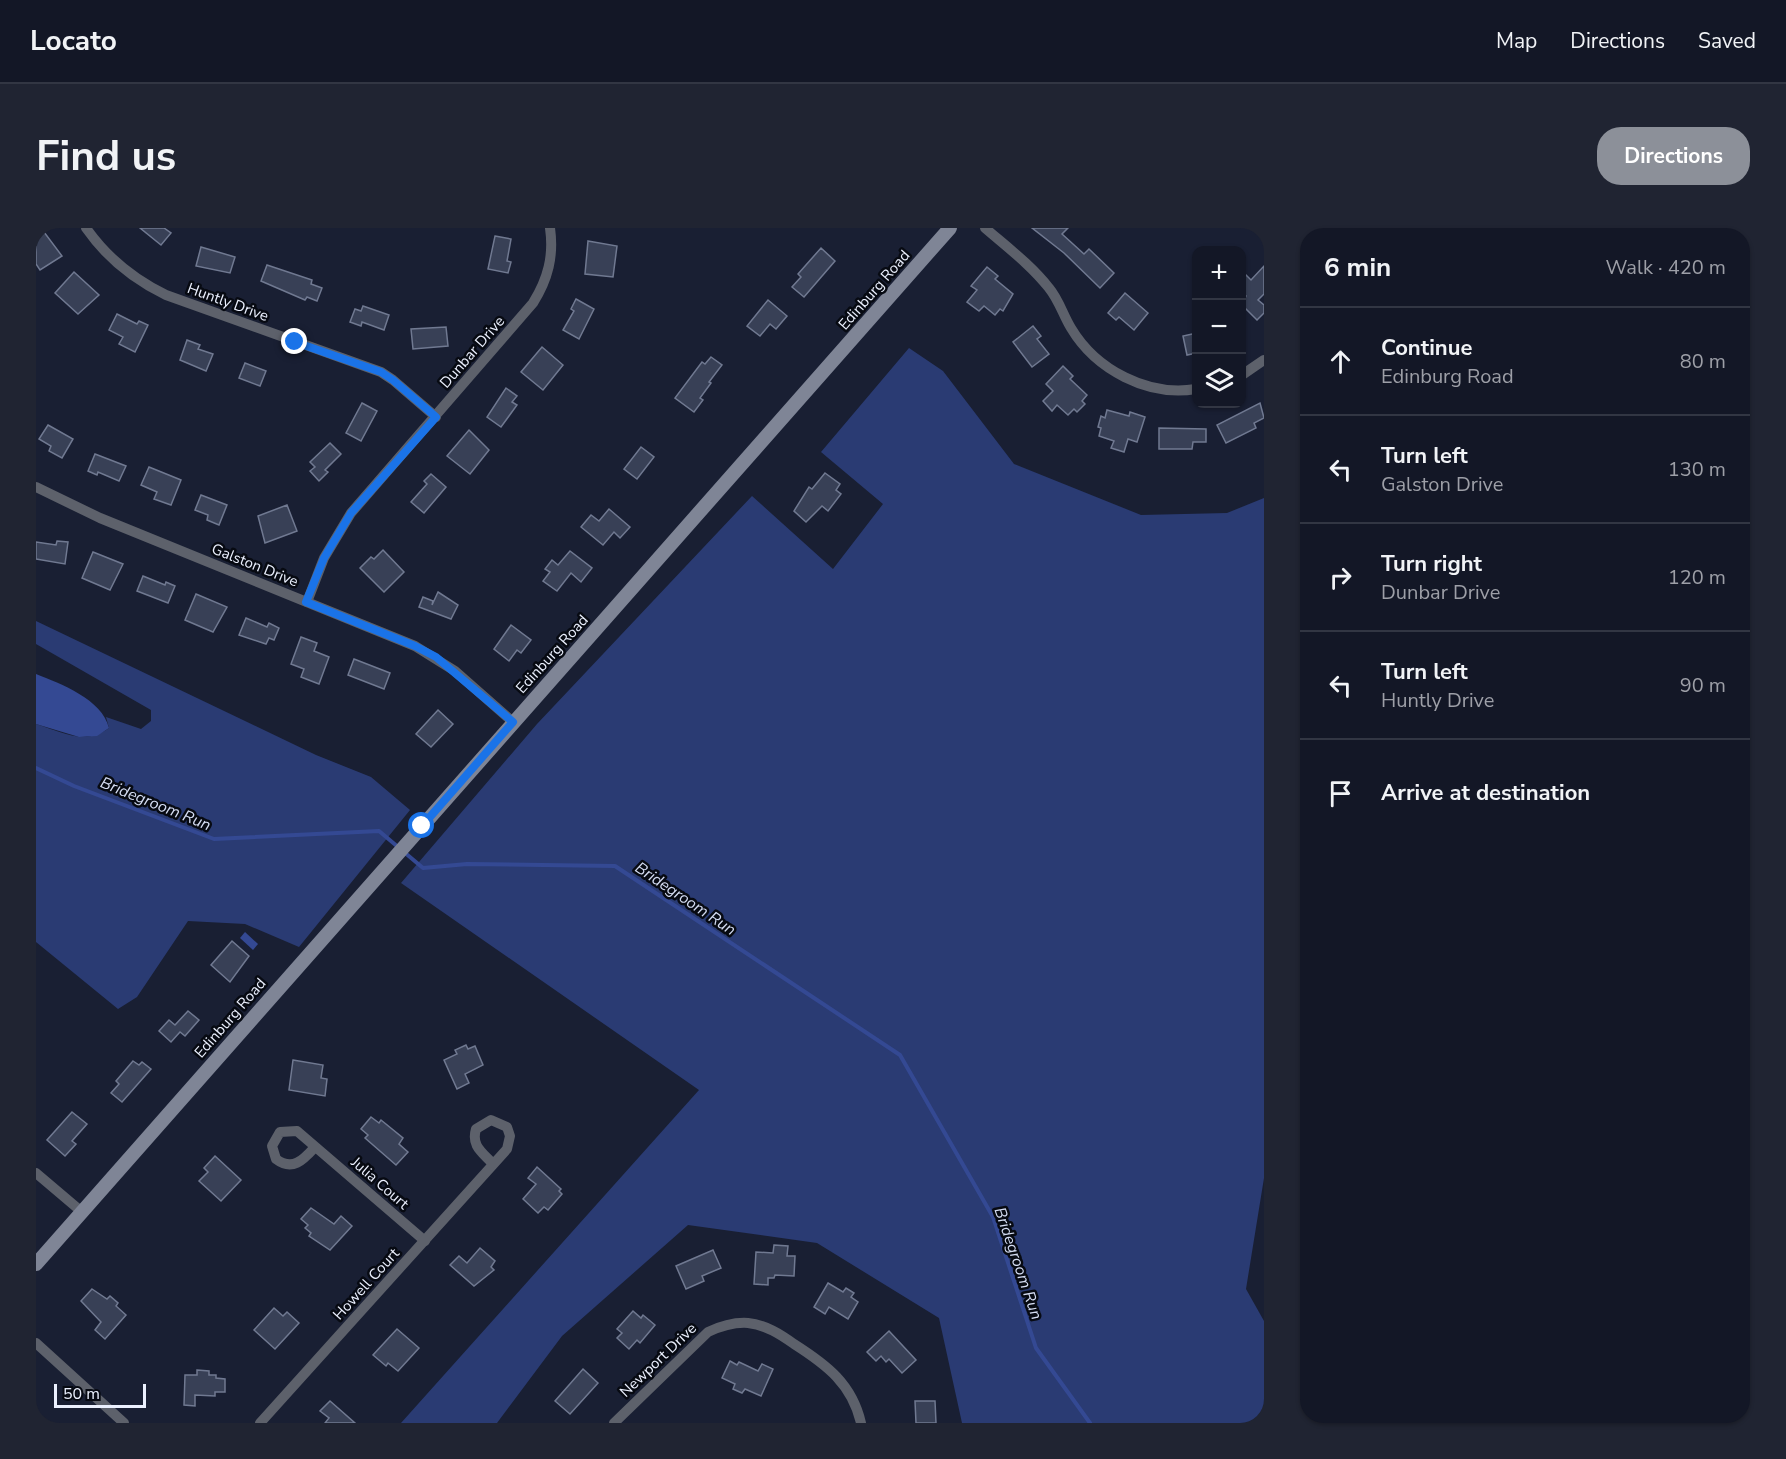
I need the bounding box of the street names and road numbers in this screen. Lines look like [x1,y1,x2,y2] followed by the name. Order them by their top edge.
[834,246,914,334] street label: Edinburg Road
[185,278,271,326] street label: Huntly Drive
[435,312,509,392] street label: Dunbar Drive
[209,539,301,591] street label: Galston Drive
[511,610,593,698] street label: Edinburg Road
[190,974,270,1062] street label: Edinburg Road
[346,1152,414,1214] street label: Julia Court
[328,1243,404,1324] street label: Howell Court
[615,1318,701,1402] street label: Newport Drive

